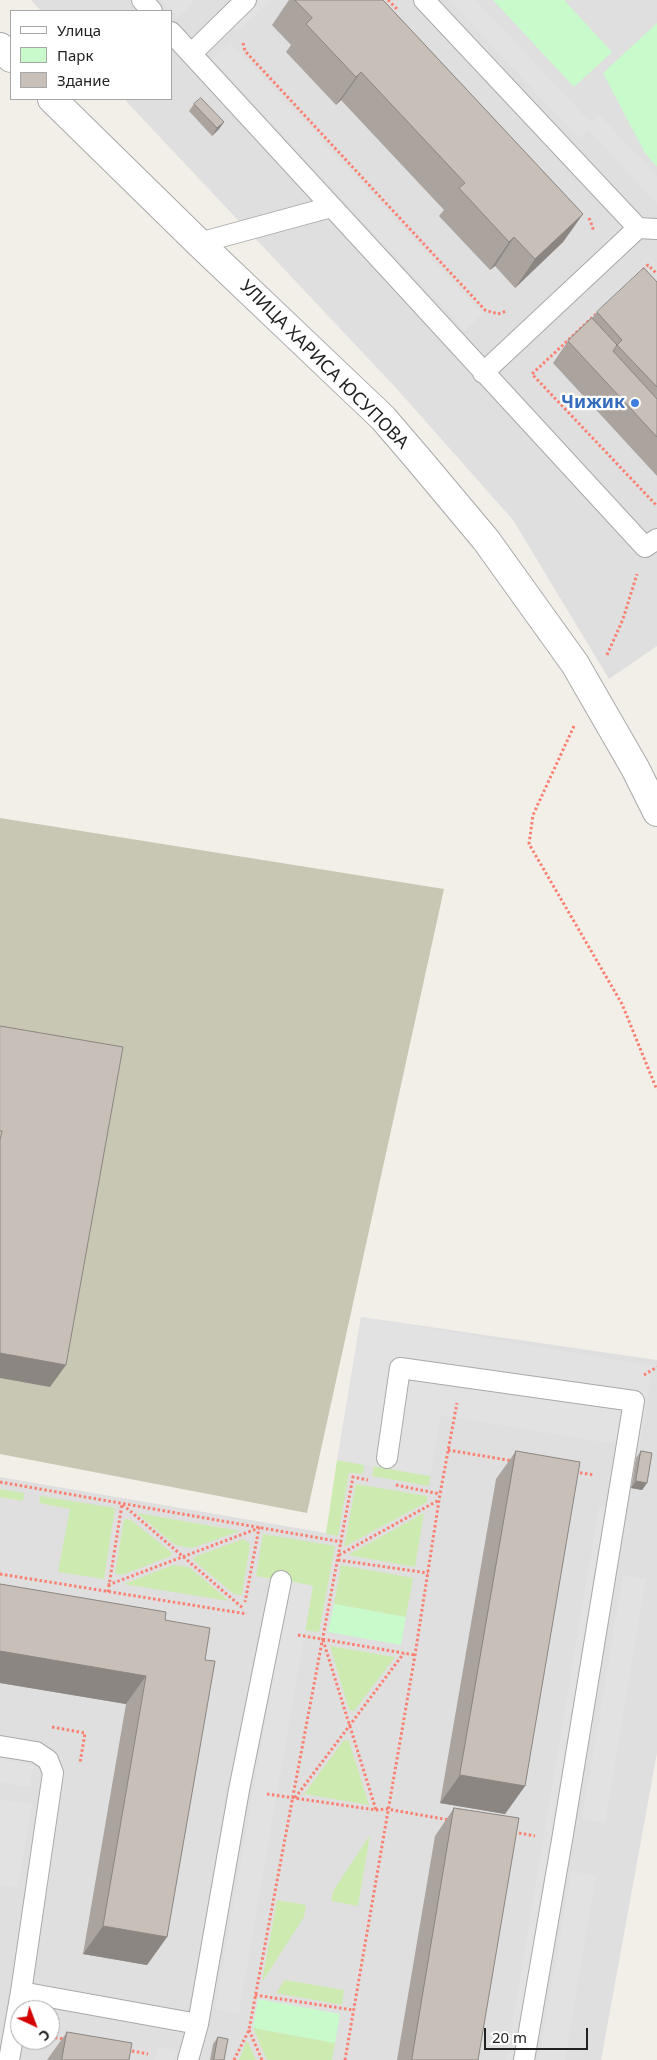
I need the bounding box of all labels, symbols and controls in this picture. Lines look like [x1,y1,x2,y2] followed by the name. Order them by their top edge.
[10,10,172,100] legend
[57,20,101,40] text: Улица
[57,45,93,65] text: Парк
[57,70,110,90] text: Здание
[235,276,413,454] street label: УЛИЦА ХАРИСА ЮСУПОВА
[561,392,625,414] place label: Чижик
[629,397,641,409] marker: Чижик
[10,2000,60,2050] north arrow
[487,2018,591,2050] scale bar
[35,2026,55,2046] text: С
[492,2027,527,2047] text: 20 m

